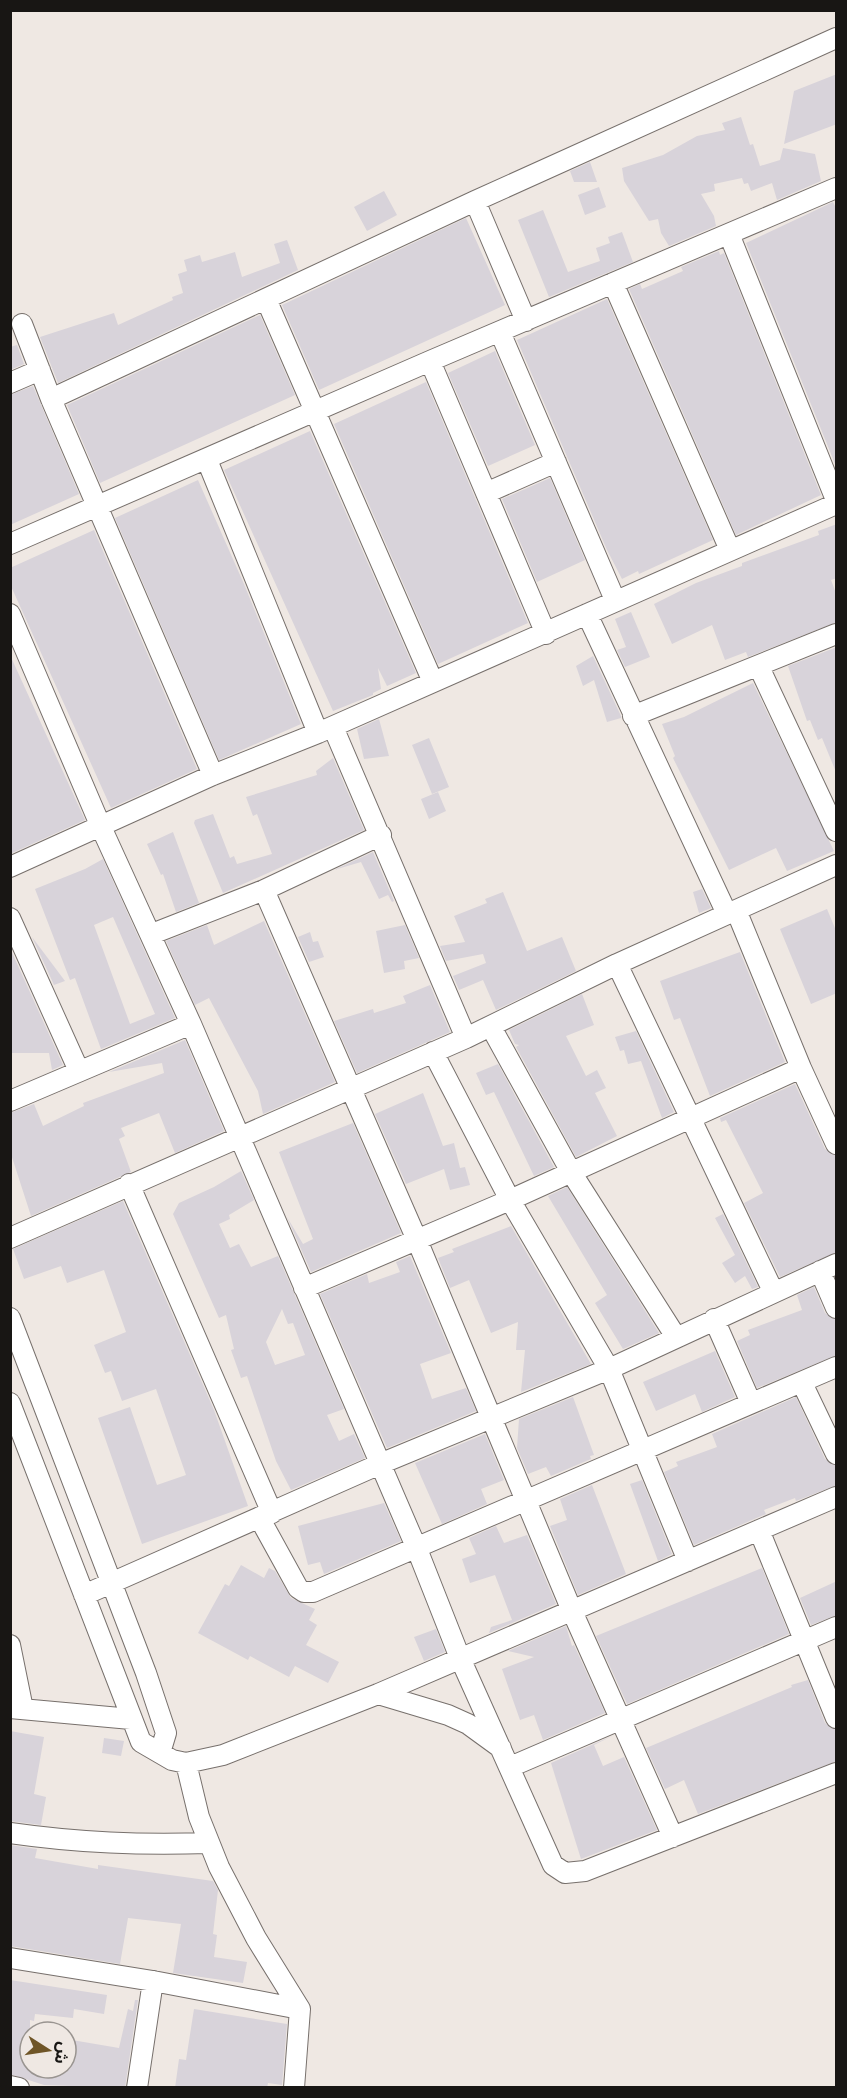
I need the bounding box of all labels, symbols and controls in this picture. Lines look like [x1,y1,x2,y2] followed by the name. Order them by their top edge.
[18,2020,78,2080] north arrow
[51,2040,74,2066] text: ش

